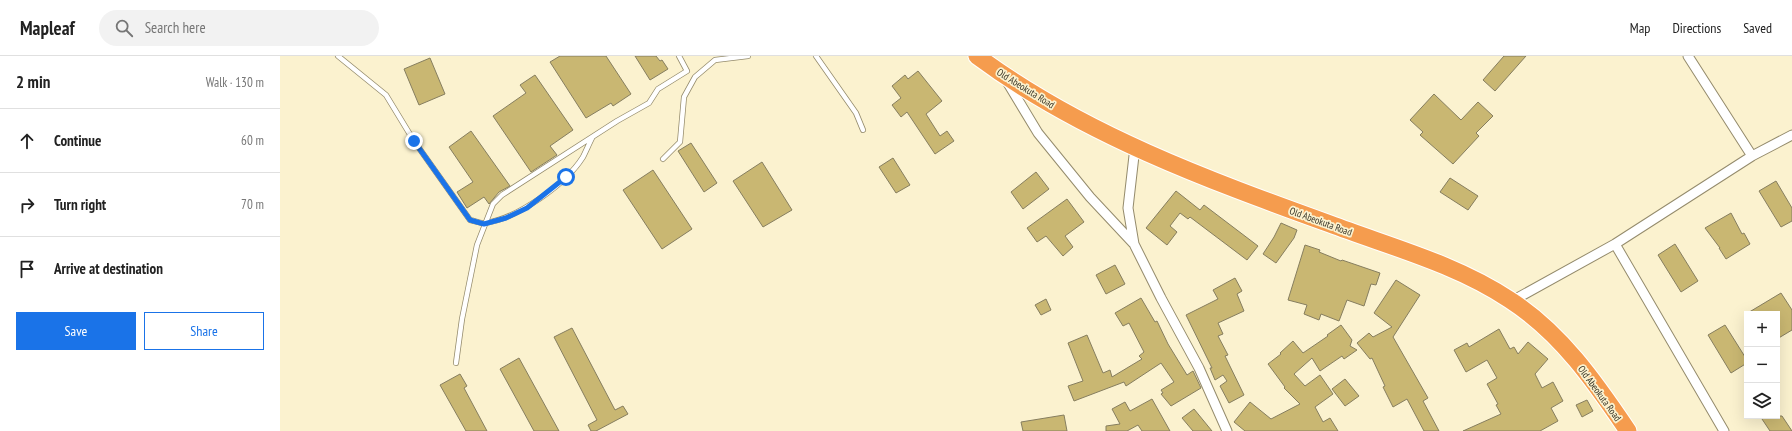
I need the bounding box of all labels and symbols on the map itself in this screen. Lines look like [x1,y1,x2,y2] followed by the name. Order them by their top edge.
[994,66,1057,111] street label: Old Abeokuta Road
[405,132,423,150] route end
[557,168,575,186] route start
[1288,204,1354,239] street label: Old Abeokuta Road
[1575,363,1624,424] street label: Old Abeokuta Road

